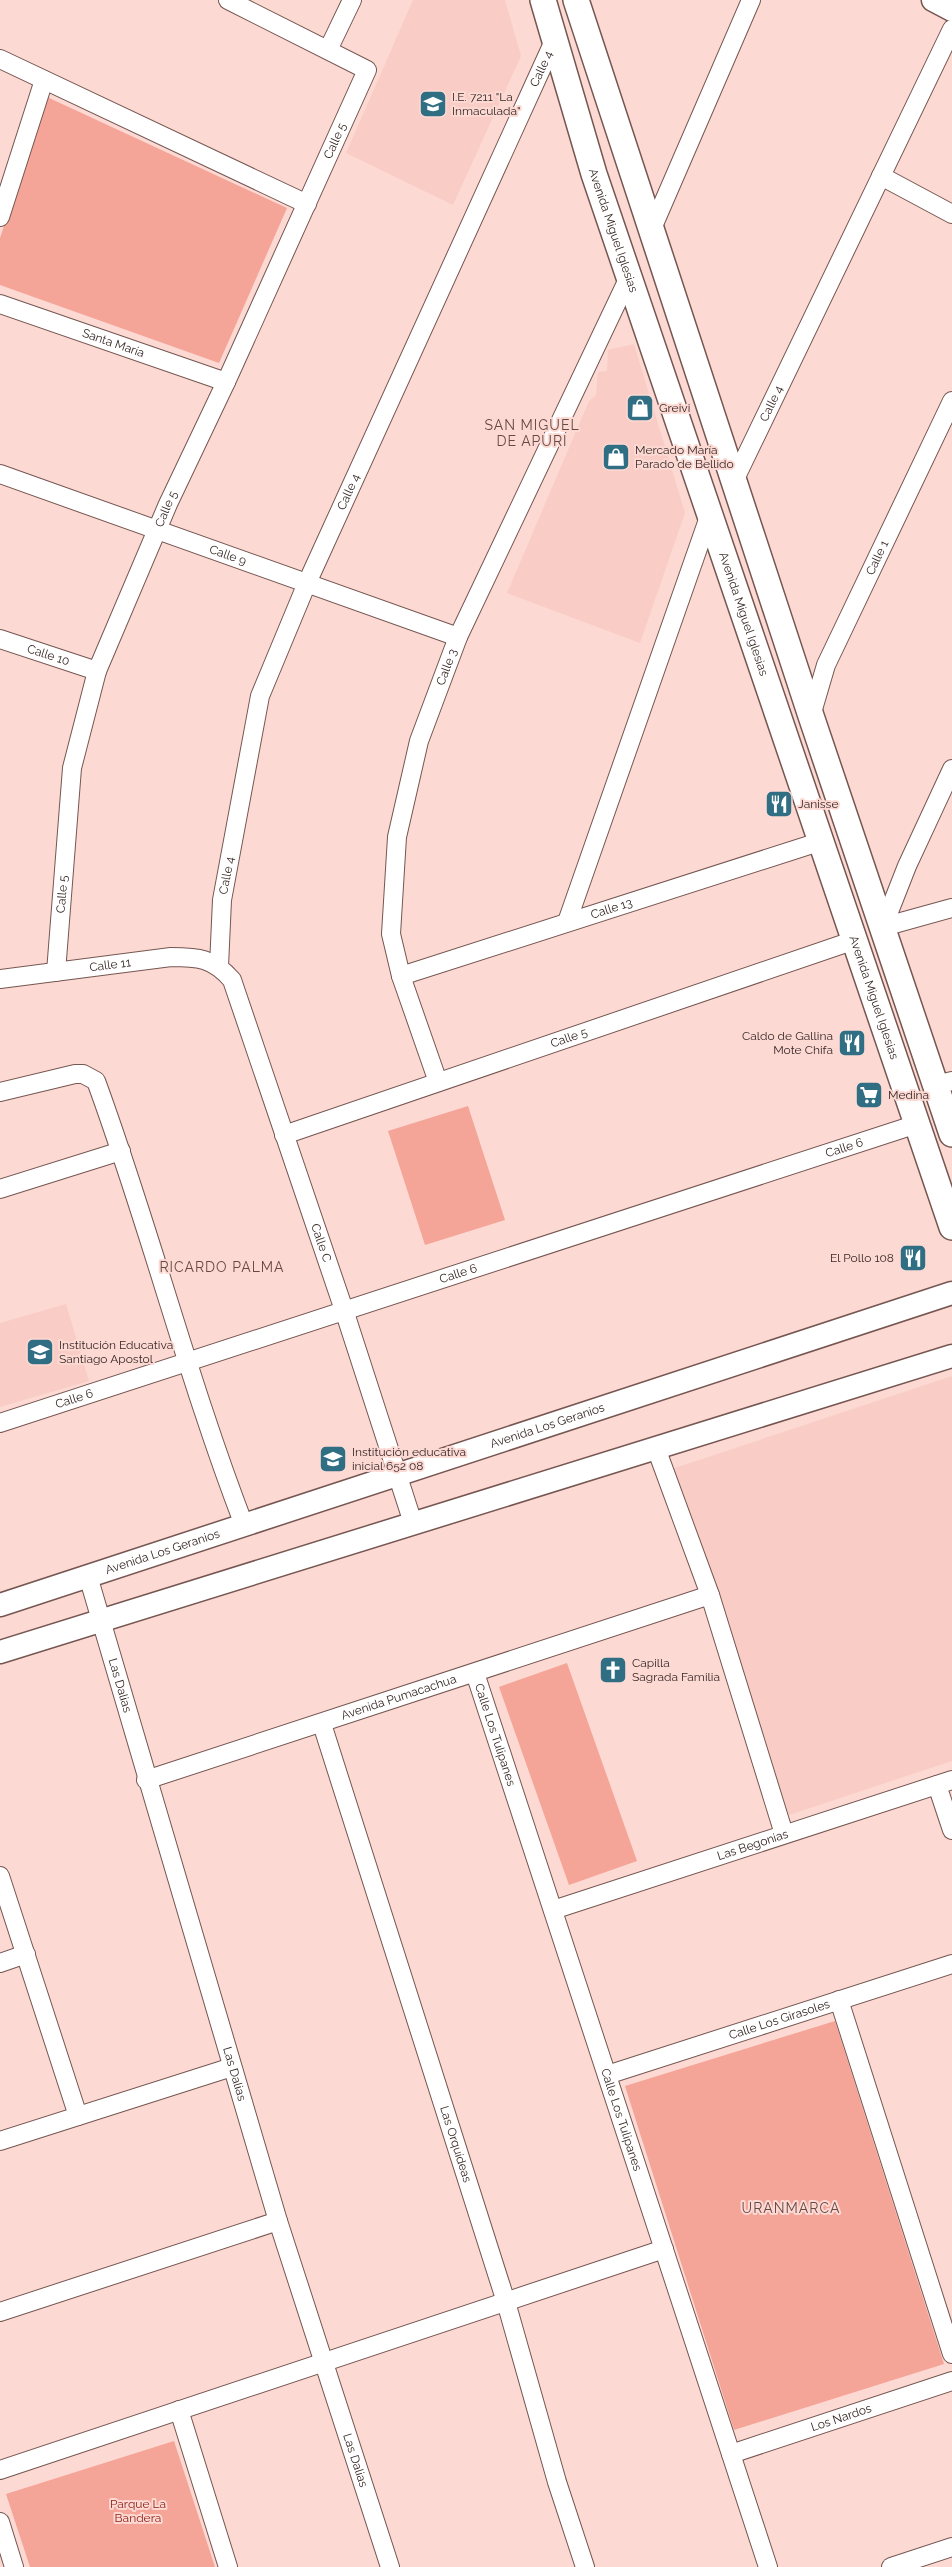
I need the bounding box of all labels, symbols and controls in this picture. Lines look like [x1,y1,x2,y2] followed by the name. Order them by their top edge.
[527,48,556,89] street label: Calle 4
[418,89,448,119] school or university icon: I.E. 7211 "La Inmaculada"
[452,90,520,118] place label: I.E. 7211 "La Inmaculada"
[321,120,349,161] street label: Calle 5
[586,167,641,294] street label: Avenida Miguel Iglesias
[81,326,146,360] street label: Santa María
[757,383,786,424] street label: Calle 4
[625,393,655,423] shop icon: Greivi
[659,401,690,415] place label: Greivi
[484,417,580,449] district label: SAN MIGUEL DE APURI
[601,442,631,472] shop icon: Mercado María Parado de Bellido
[635,443,734,471] place label: Mercado María Parado de Bellido
[334,471,363,512] street label: Calle 4
[152,488,180,529] street label: Calle 5
[863,538,891,577] street label: Calle 1
[208,542,248,568] street label: Calle 9
[716,550,771,678] street label: Avenida Miguel Iglesias
[25,641,71,669] street label: Calle 10
[433,647,460,687] street label: Calle 3
[764,789,794,819] restaurant icon: Janisse
[798,797,838,811] place label: Janisse
[216,855,237,895] street label: Calle 4
[54,874,71,914] street label: Calle 5
[589,895,634,922] street label: Calle 13
[846,934,902,1061] street label: Avenida Miguel Iglesias
[89,955,132,974] street label: Calle 11
[549,1025,590,1050] street label: Calle 5
[837,1028,867,1058] restaurant icon: Caldo de Gallina Mote Chifa
[742,1029,833,1057] place label: Caldo de Gallina Mote Chifa
[854,1080,884,1110] supermarket icon: Medina
[888,1088,929,1102] place label: Medina
[824,1135,865,1160] street label: Calle 6
[308,1222,334,1264] street label: Calle C
[898,1243,928,1273] restaurant icon: El Pollo 108
[830,1251,894,1265] place label: El Pollo 108
[159,1259,285,1275] district label: RICARDO PALMA
[438,1261,479,1286] street label: Calle 6
[25,1337,55,1367] school or university icon: Institución Educativa Santiago Apostol
[59,1338,173,1366] place label: Institución Educativa Santiago Apostol
[54,1386,95,1411] street label: Calle 6
[488,1400,606,1451] street label: Avenida Los Geranios
[318,1444,348,1474] school or university icon: Institución educativa inicial 652 08
[352,1445,466,1473] place label: Institución educativa inicial 652 08
[104,1526,222,1577] street label: Avenida Los Geranios
[598,1655,628,1685] church icon: Capilla Sagrada Familia
[632,1656,720,1684] place label: Capilla Sagrada Familia
[106,1657,135,1714] street label: Las Dalias
[339,1672,458,1722] street label: Avenida Pumacachua
[472,1682,519,1788] street label: Calle Los Tulipanes
[715,1827,790,1863] street label: Las Begonias
[727,1997,832,2042] street label: Calle Los Girasoles
[220,2045,249,2103] street label: Las Dalias
[598,2067,645,2173] street label: Calle Los Tulipanes
[437,2104,475,2184] street label: Las Orquídeas
[742,2200,840,2216] district label: URANMARCA
[809,2401,873,2434] street label: Los Nardos
[340,2432,371,2489] street label: Las Dalias
[110,2497,166,2525] park label: Parque La Bandera

